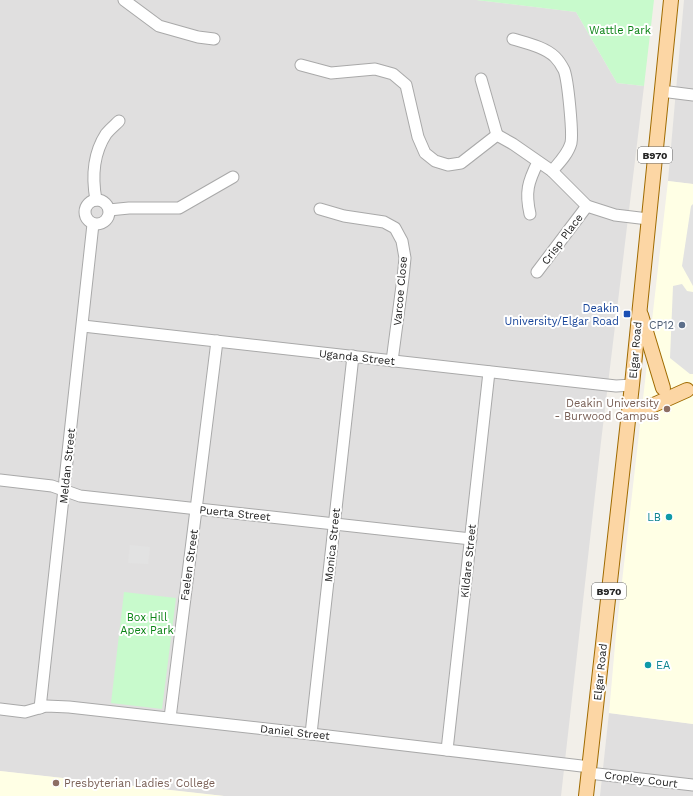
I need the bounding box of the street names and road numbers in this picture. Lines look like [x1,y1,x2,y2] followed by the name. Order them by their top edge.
[638,147,672,163] road number: B970
[539,211,586,267] street label: Crisp Place
[391,256,410,326] street label: Varcoe Close
[627,321,644,379] street label: Elgar Road
[318,347,396,368] street label: Uganda Street
[57,427,78,504] street label: Meldan Street
[199,503,272,524] street label: Puerta Street
[322,507,343,583] street label: Monica Street
[458,523,479,599] street label: Kildare Street
[178,528,201,602] street label: Faelen Street
[592,583,626,599] road number: B970
[591,643,610,701] street label: Elgar Road
[259,722,331,743] street label: Daniel Street
[604,769,679,790] street label: Cropley Court

